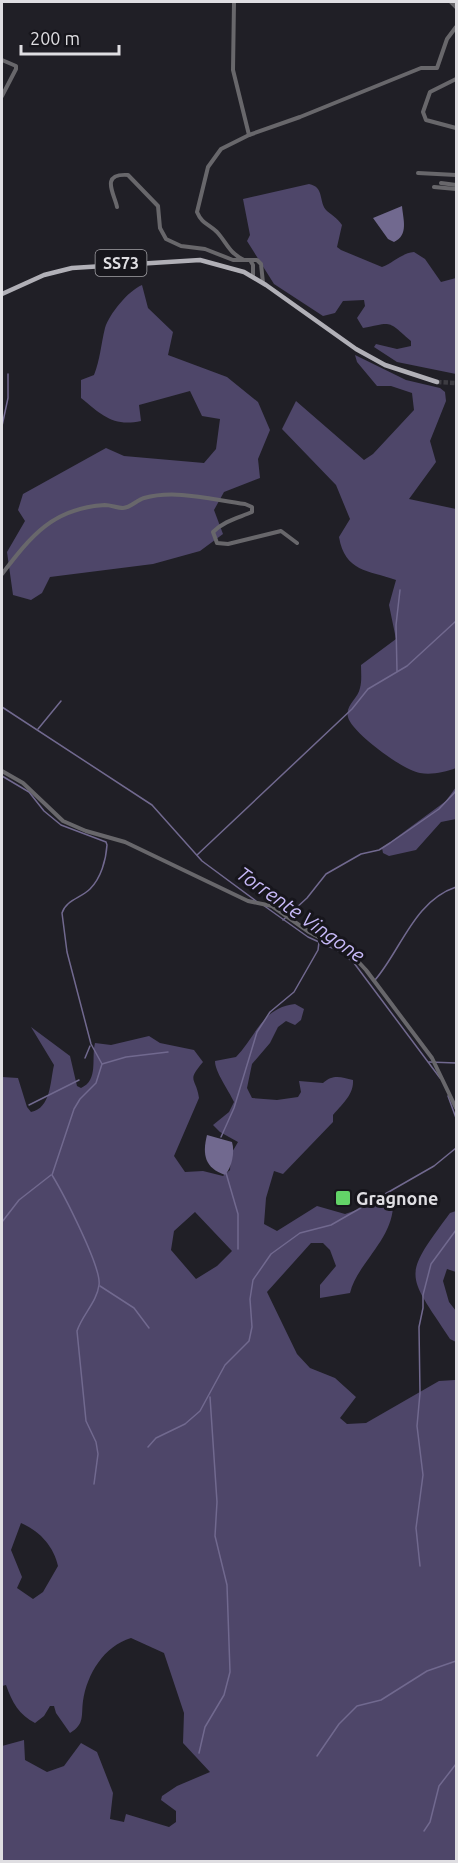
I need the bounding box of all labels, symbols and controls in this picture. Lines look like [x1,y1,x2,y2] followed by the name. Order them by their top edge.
[21,18,118,56] scale bar
[30,28,80,48] text: 200 m
[96,250,146,276] road number: SS73
[233,861,369,967] water label: Torrente Vingone
[356,1188,438,1208] place label: Gragnone
[334,1189,352,1207] marker: Gragnone

